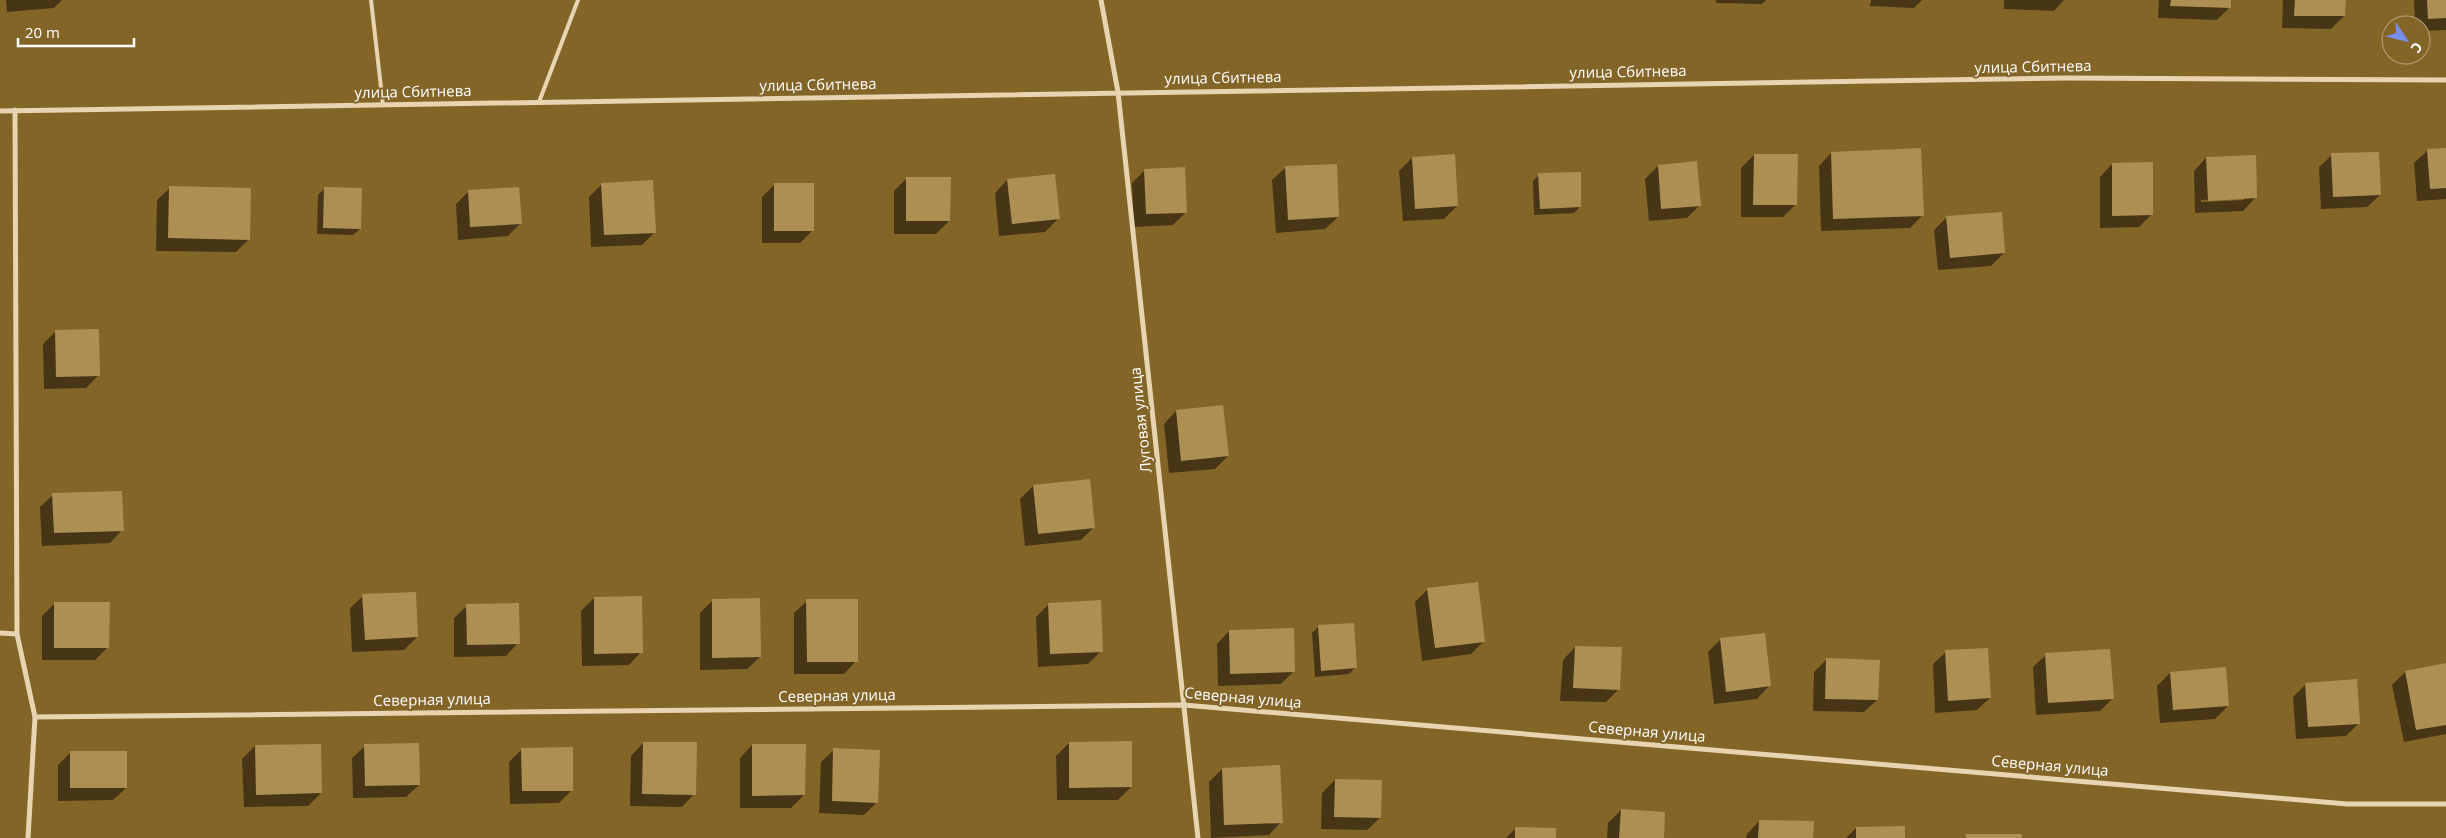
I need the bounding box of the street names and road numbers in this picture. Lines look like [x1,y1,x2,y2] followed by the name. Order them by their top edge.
[1974,55,2092,77] street label: улица Сбитнева
[1569,60,1687,82] street label: улица Сбитнева
[1164,66,1282,88] street label: улица Сбитнева
[759,73,877,95] street label: улица Сбитнева
[354,80,472,102] street label: улица Сбитнева
[1125,366,1155,474] street label: Луговая улица
[1184,682,1302,712] street label: Северная улица
[778,684,896,706] street label: Северная улица
[373,688,491,710] street label: Северная улица
[1588,716,1706,746] street label: Северная улица
[1991,750,2109,780] street label: Северная улица

